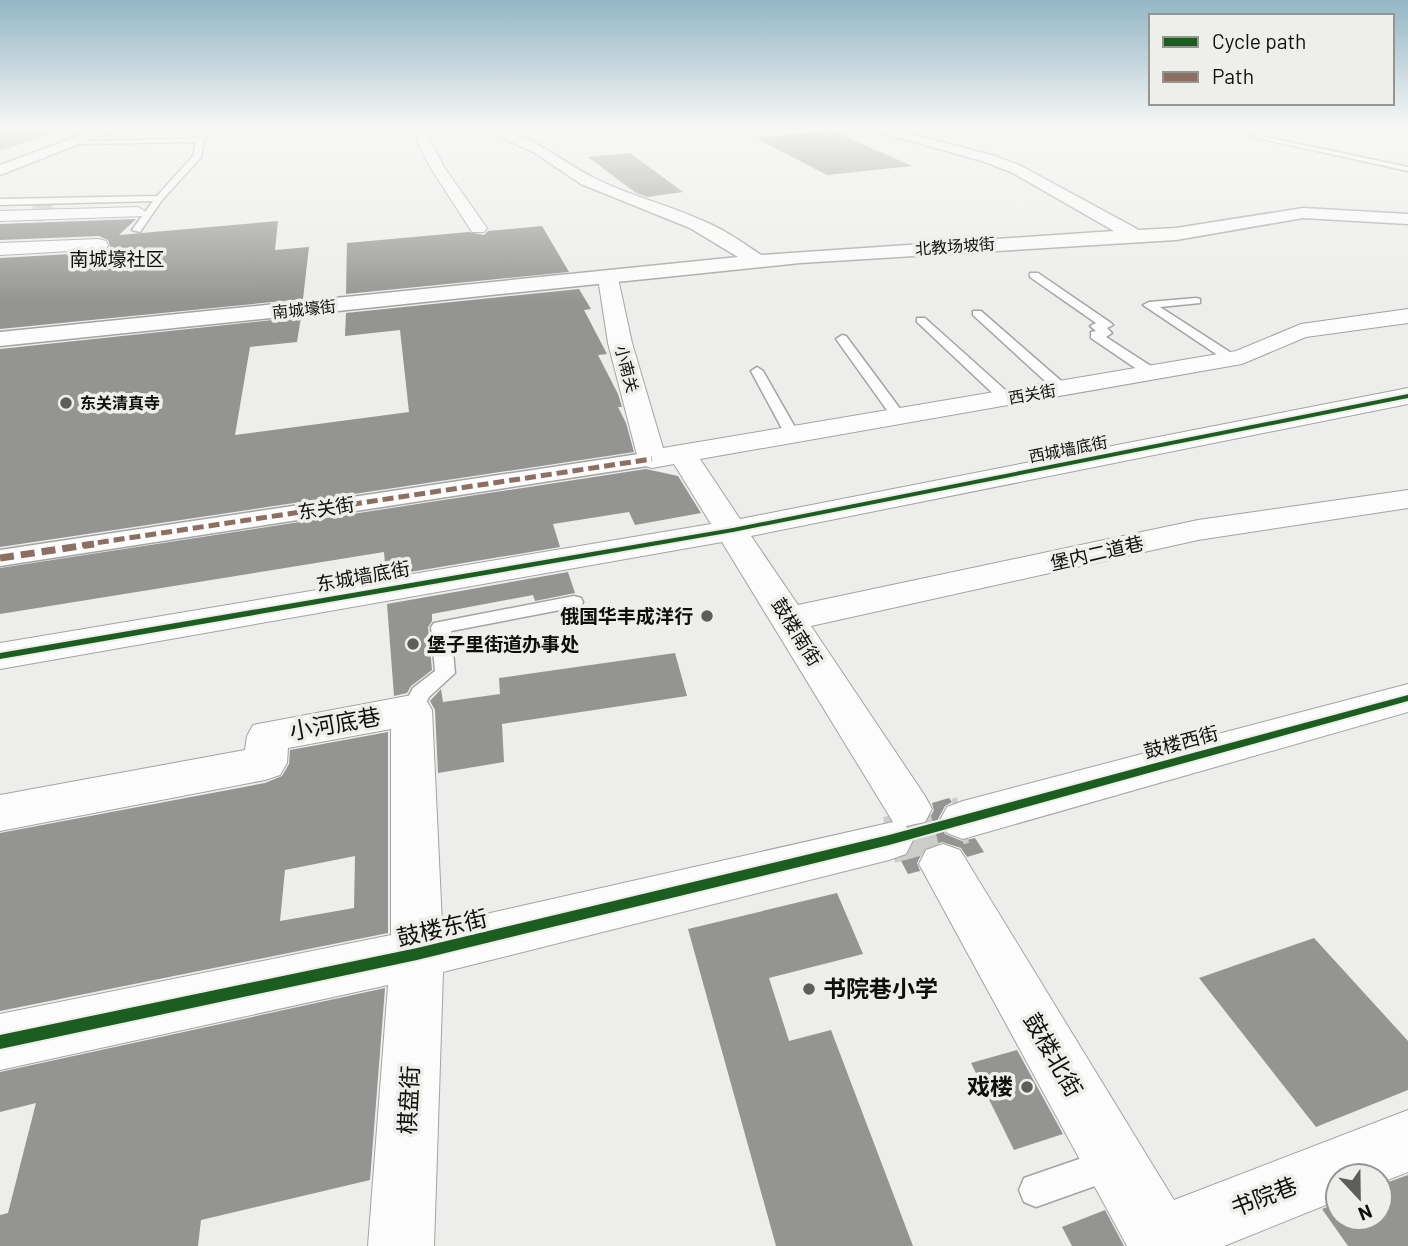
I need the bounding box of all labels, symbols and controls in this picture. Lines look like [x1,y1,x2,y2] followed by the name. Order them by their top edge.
[1149,14,1394,105] legend
[1212,28,1306,53] text: Cycle path
[1212,63,1254,88] text: Path
[914,233,996,258] street label: 北教场坡街
[69,247,165,270] district label: 南城壕社区
[271,296,337,321] street label: 南城壕街
[612,343,643,395] street label: 小南关
[1007,380,1057,407] street label: 西关街
[80,393,160,412] place label: 东关清真寺
[58,395,74,411] marker: 东关清真寺
[1027,432,1109,465] street label: 西城墙底街
[296,492,356,523] street label: 东关街
[1048,531,1146,574] street label: 堡内二道巷
[314,556,412,595] street label: 东城墙底街
[768,593,827,670] street label: 鼓楼南街
[560,604,693,627] place label: 俄国华丰成洋行
[699,608,715,624] marker: 俄国华丰成洋行
[427,632,579,655] place label: 堡子里街道办事处
[405,636,421,652] marker: 堡子里街道办事处
[287,701,383,745] street label: 小河底巷
[1141,721,1221,762] street label: 鼓楼西街
[394,903,490,951] street label: 鼓楼东街
[823,974,938,1002] place label: 书院巷小学
[801,981,817,997] marker: 书院巷小学
[1019,1008,1089,1101] street label: 鼓楼北街
[392,1065,424,1135] street label: 棋盘街
[967,1072,1013,1100] place label: 戏楼
[1019,1079,1035,1095] marker: 戏楼
[1324,1162,1394,1232] north arrow
[1226,1171,1301,1222] street label: 书院巷
[1355,1200,1376,1226] text: N

